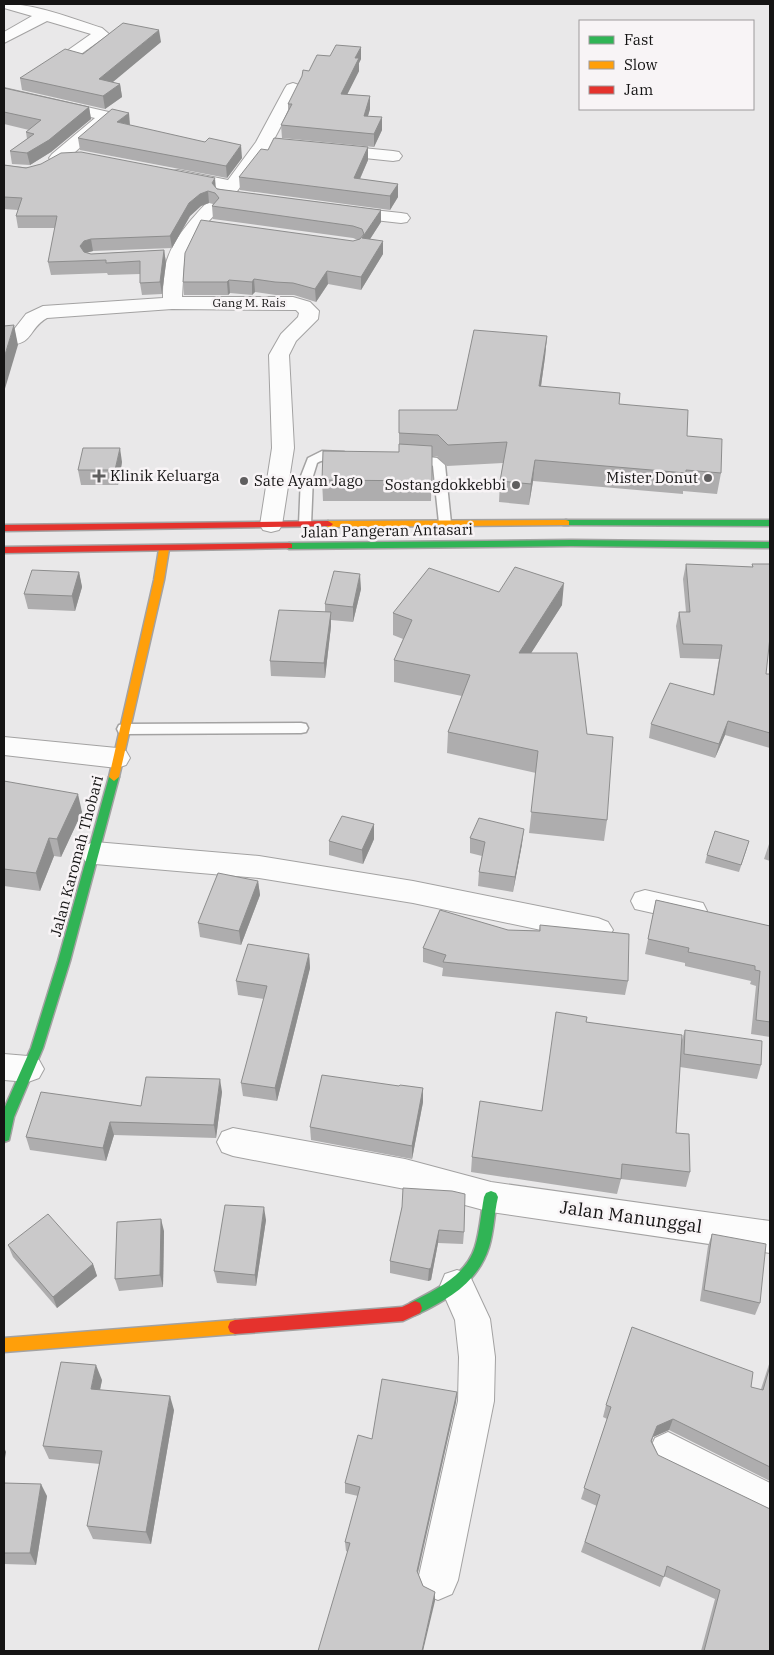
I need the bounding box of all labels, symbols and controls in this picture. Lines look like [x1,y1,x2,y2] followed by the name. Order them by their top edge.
[579,20,754,110] legend
[624,30,654,49] text: Fast
[624,55,658,74] text: Slow
[624,80,653,99] text: Jam
[212,295,286,310] street label: Gang M. Rais
[110,466,220,485] place label: Klinik Keluarga
[606,468,698,487] place label: Mister Donut
[92,469,106,483] marker: Klinik Keluarga
[254,471,363,490] place label: Sate Ayam Jago
[702,472,714,484] marker: Mister Donut
[238,475,250,487] marker: Sate Ayam Jago
[385,475,506,494] place label: Sostangdokkebbi
[510,479,522,491] marker: Sostangdokkebbi
[301,519,473,541] street label: Jalan Pangeran Antasari
[46,773,107,939] street label: Jalan Karomah Thobari
[559,1195,704,1238] street label: Jalan Manunggal

